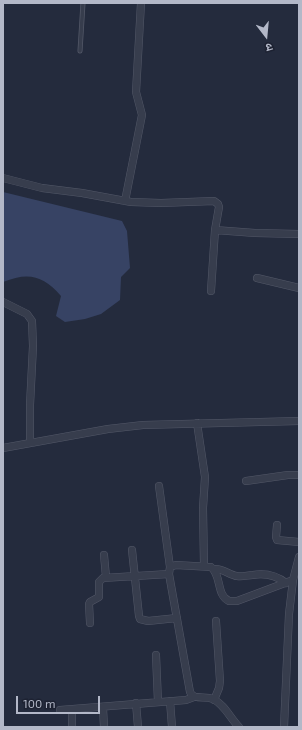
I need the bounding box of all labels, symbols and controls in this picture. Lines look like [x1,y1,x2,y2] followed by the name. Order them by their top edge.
[246,16,286,56] north arrow
[265,41,274,55] text: उ
[18,688,102,714] scale bar
[23,696,55,710] text: 100 m

